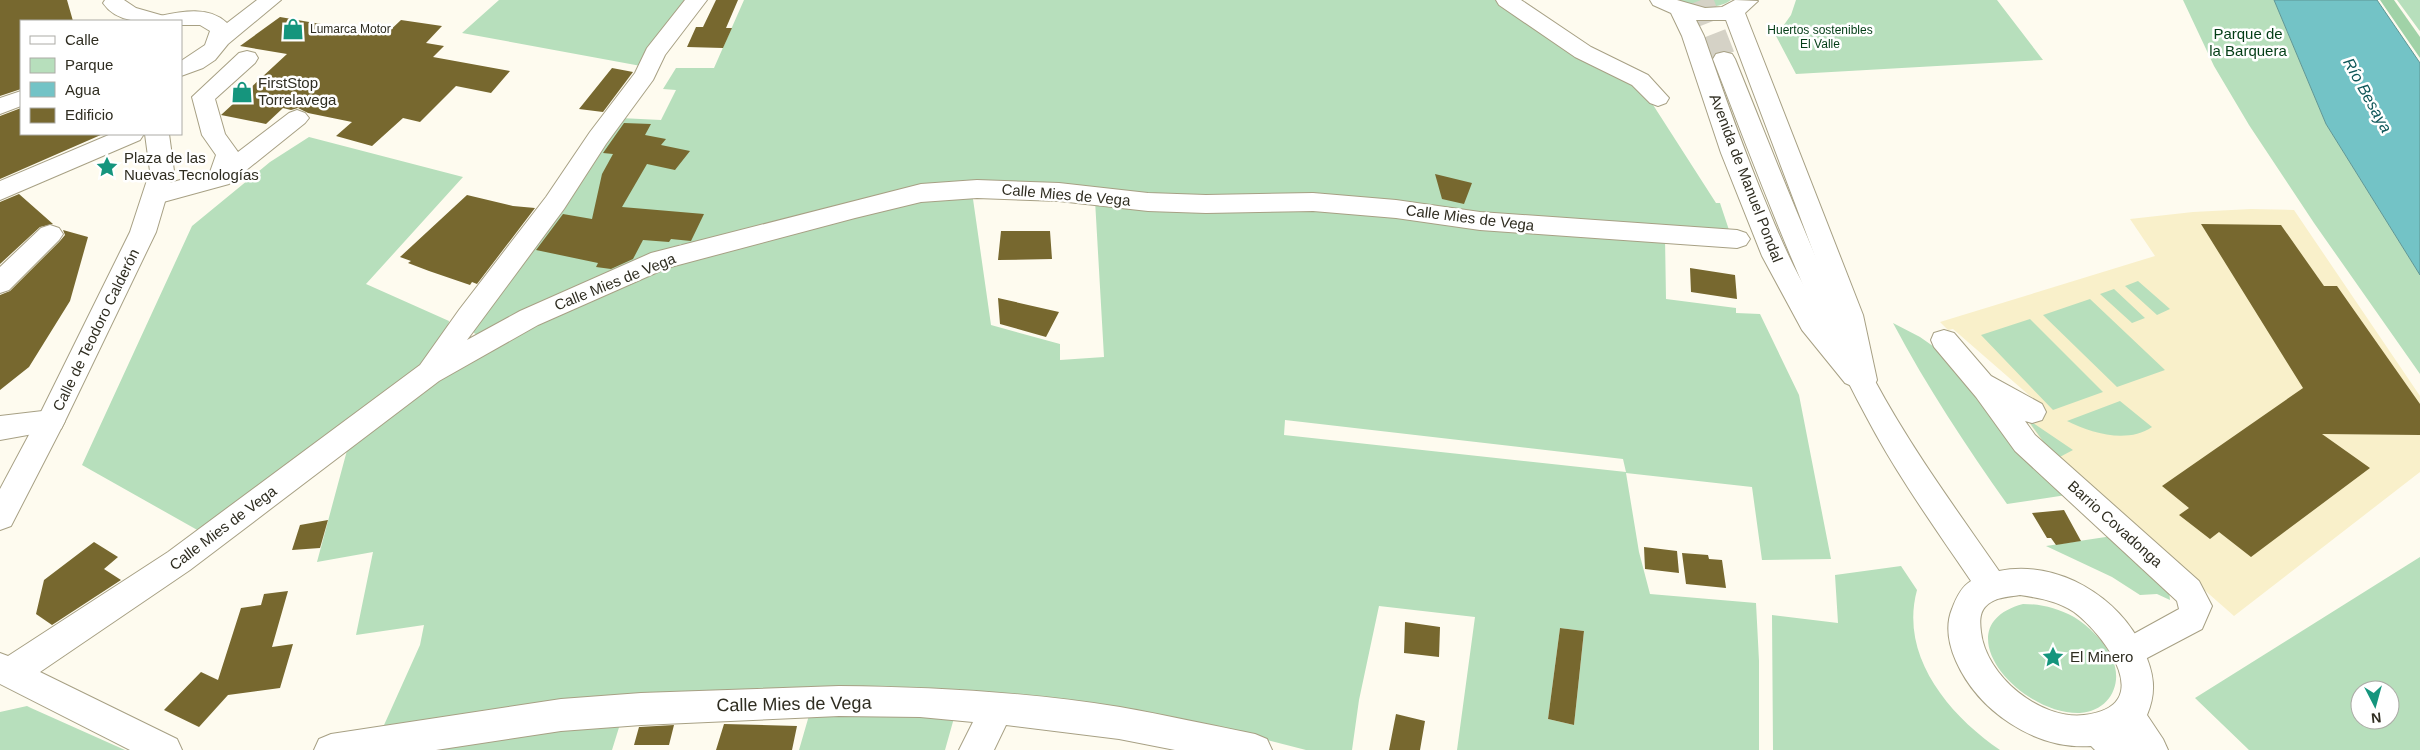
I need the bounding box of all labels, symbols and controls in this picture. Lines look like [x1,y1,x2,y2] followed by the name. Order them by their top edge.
[280,16,306,42] shop icon: Lumarca Motor
[20,20,182,135] legend
[310,22,391,36] place label: Lumarca Motor
[1767,23,1873,51] park label: Huertos sostenibles El Valle
[2209,25,2287,59] park label: Parque de la Barquera
[65,31,99,48] text: Calle
[2340,55,2395,136] water label: Río Besaya
[65,56,113,73] text: Parque
[258,74,337,108] place label: FirstStop Torrelavega
[229,79,255,105] shop icon: FirstStop Torrelavega
[65,81,101,98] text: Agua
[1706,91,1786,264] street label: Avenida de Manuel Pondal
[65,106,113,123] text: Edificio
[124,149,259,183] place label: Plaza de las Nuevas Tecnologías
[94,154,120,180] place icon: Plaza de las Nuevas Tecnologías
[1001,180,1132,209] street label: Calle Mies de Vega
[1405,201,1536,234] street label: Calle Mies de Vega
[49,246,142,414] street label: Calle de Teodoro Calderón
[552,249,679,314] street label: Calle Mies de Vega
[2065,477,2166,571] street label: Barrio Covadonga
[166,482,280,573] street label: Calle Mies de Vega
[2040,644,2066,670] place icon: El Minero
[2070,648,2133,665] place label: El Minero
[2350,680,2400,730] north arrow
[716,693,873,715] street label: Calle Mies de Vega
[2370,709,2382,726] text: N

